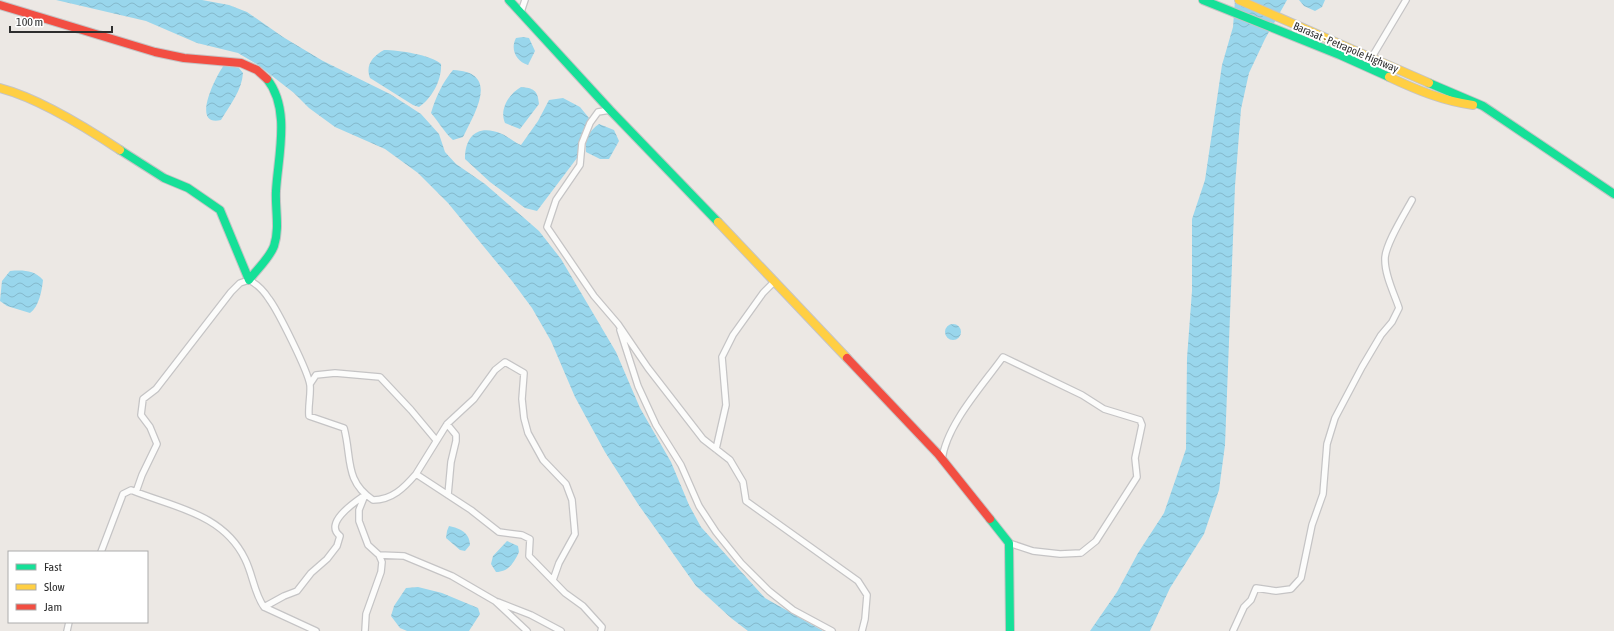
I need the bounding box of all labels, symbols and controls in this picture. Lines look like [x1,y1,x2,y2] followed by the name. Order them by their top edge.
[10,8,112,34] scale bar
[16,15,43,29] text: 100 m
[1292,19,1401,75] street label: Barasat - Petrapole Highway
[8,551,148,623] legend
[44,560,62,574] text: Fast
[44,580,65,594] text: Slow
[44,600,62,614] text: Jam

